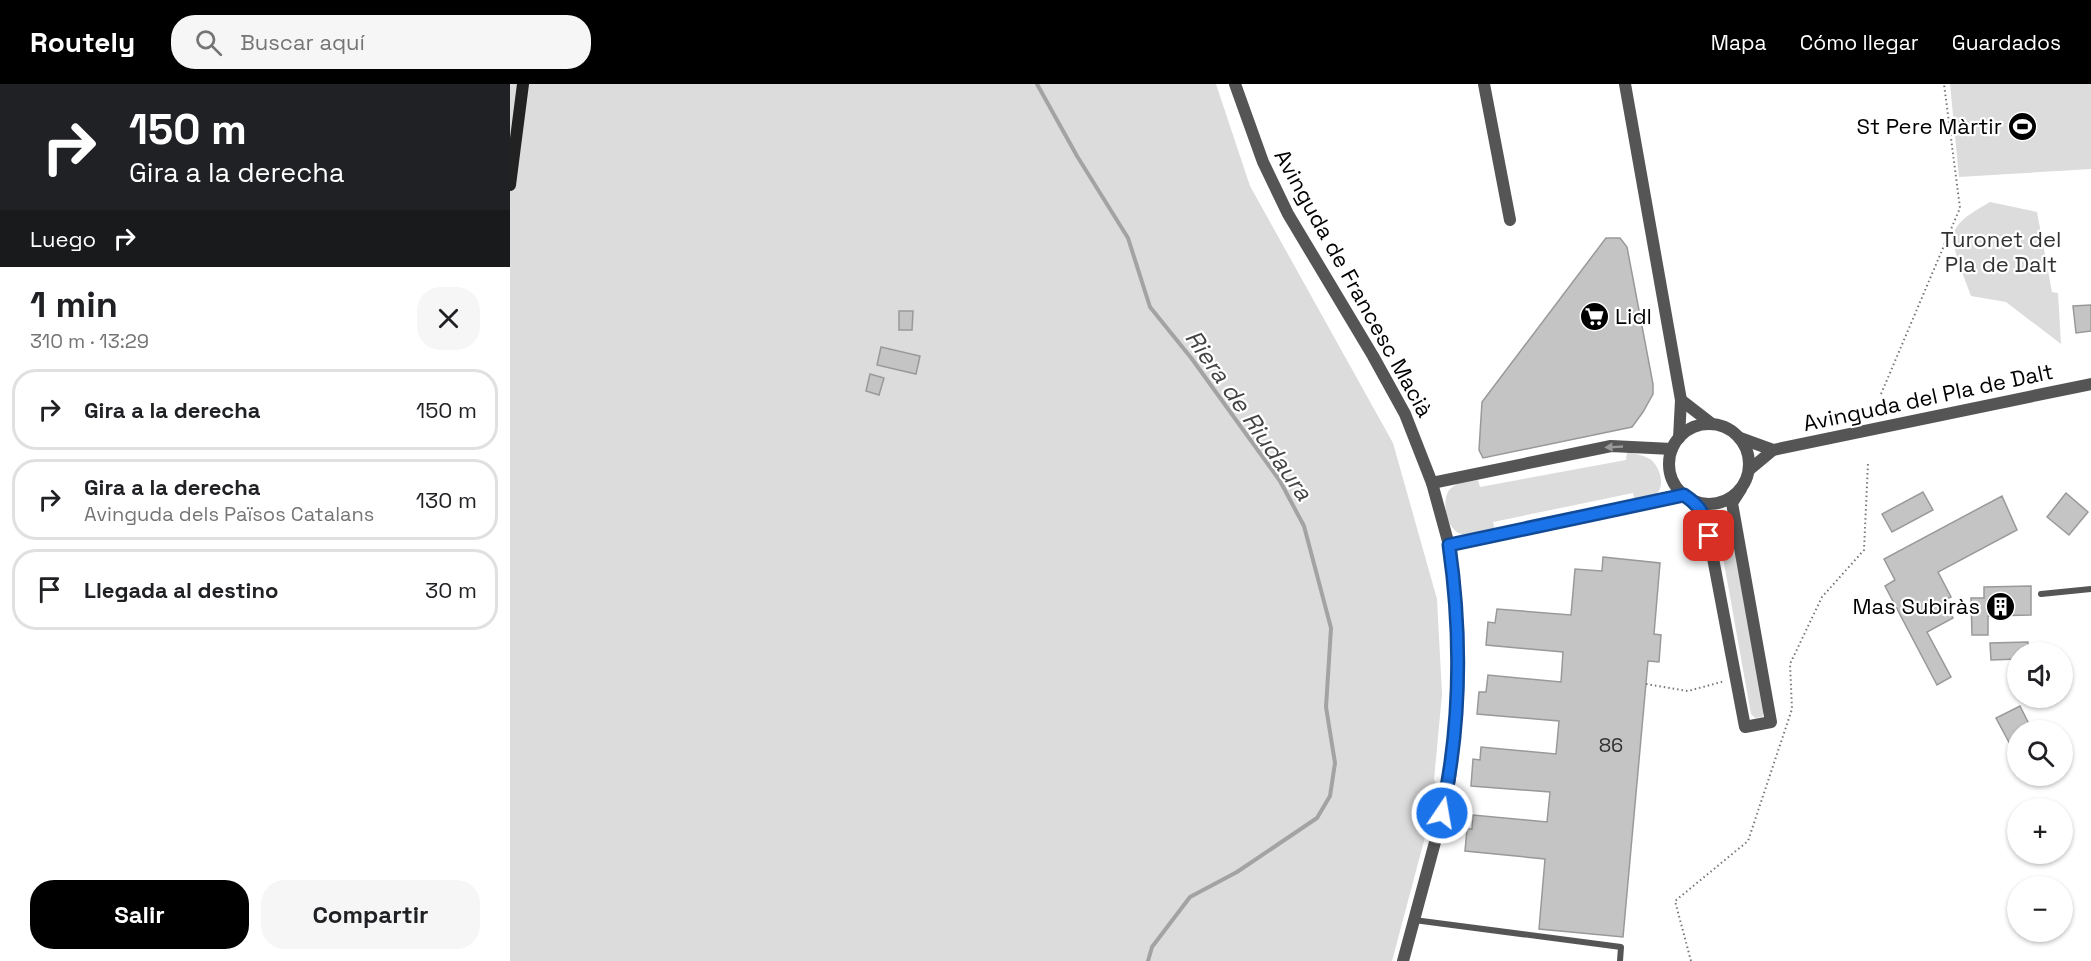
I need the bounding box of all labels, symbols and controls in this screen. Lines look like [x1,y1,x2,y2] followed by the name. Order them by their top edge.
[171,15,591,69] search box
[30,24,135,60] text: Routely
[192,26,225,59] icon: search
[240,28,365,56] text: Buscar aquí
[1711,29,1767,56] text: Mapa
[1800,29,1919,56] text: Cómo llegar
[1952,29,2061,56] text: Guardados
[129,103,247,156] text: 150 m
[30,108,108,186] icon: right
[2007,110,2039,142] sports icon: St Pere Màrtir
[1856,112,2002,140] place label: St Pere Màrtir
[1268,144,1440,422] street label: Avinguda de Francesc Macià
[129,155,344,190] text: Gira a la derecha
[108,222,141,255] icon: right
[30,225,96,253] text: Luego
[1941,225,2061,278] park label: Turonet del Pla de Dalt
[30,282,118,328] text: 1 min
[417,287,480,350] button: close
[1578,300,1610,332] supermarket icon: Lidl
[1615,302,1652,330] place label: Lidl
[1179,324,1320,507] water label: Riera de Riudaura
[30,328,149,354] text: 310 m · 13:29
[1800,357,2056,437] street label: Avinguda del Pla de Dalt
[33,393,66,426] icon: right
[84,396,261,424] text: Gira a la derecha
[416,396,477,424] text: 150 m
[1604,443,1623,452] one-way arrow
[84,473,261,501] text: Gira a la derecha
[33,483,66,516] icon: right
[416,486,477,514] text: 130 m
[84,501,374,527] text: Avinguda dels Països Catalans
[1683,510,1734,561] pin
[1692,519,1725,552] icon: arrive
[33,573,66,606] icon: arrive
[84,576,278,604] text: Llegada al destino
[425,576,477,604] text: 30 m
[1985,590,2017,622] building icon: Mas Subiràs
[1853,592,1980,620] place label: Mas Subiràs
[2007,642,2073,942] map controls
[2007,642,2073,708] button: sound
[2007,720,2073,786] button: search
[1599,732,1623,758] house number: 86
[1410,781,1474,845] position arrow
[2007,798,2073,864] button: +
[2007,876,2073,942] button: −
[30,880,249,949] button: Salir
[261,880,480,949] button: Compartir

